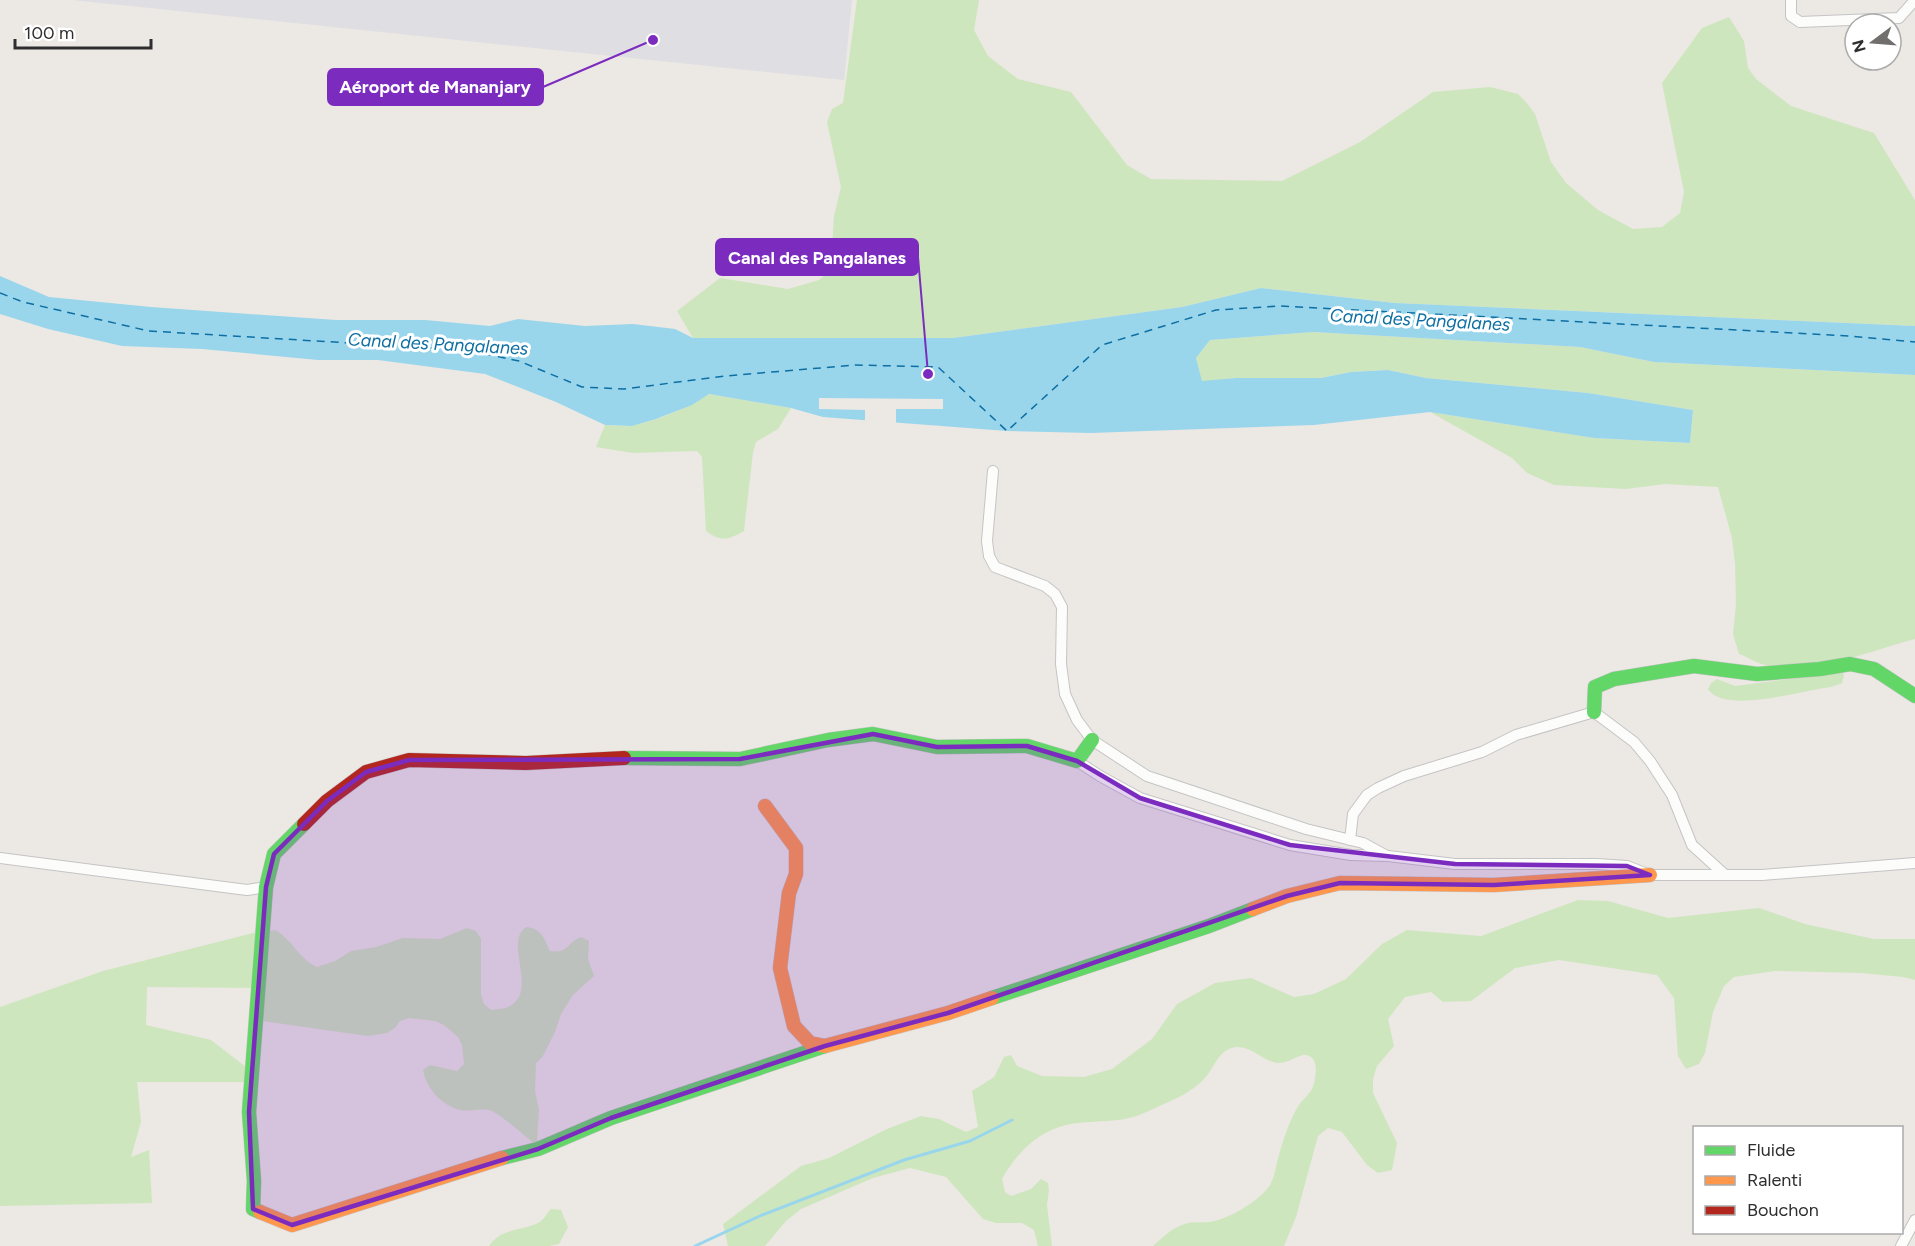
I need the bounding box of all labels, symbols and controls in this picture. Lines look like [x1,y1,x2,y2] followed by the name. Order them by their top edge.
[15,12,152,50] scale bar
[1843,12,1903,72] north arrow
[24,22,74,44] text: 100 m
[1848,37,1870,55] text: N
[328,69,543,105] callout: Aéroport de Mananjary
[339,76,531,98] text: Aéroport de Mananjary
[716,239,918,275] callout: Canal des Pangalanes
[728,247,907,269] text: Canal des Pangalanes
[1329,304,1511,336] water label: Canal des Pangalanes
[347,328,529,360] water label: Canal des Pangalanes
[1693,1126,1903,1234] legend
[1747,1139,1796,1161] text: Fluide
[1747,1169,1802,1191] text: Ralenti
[1747,1199,1819,1221] text: Bouchon

